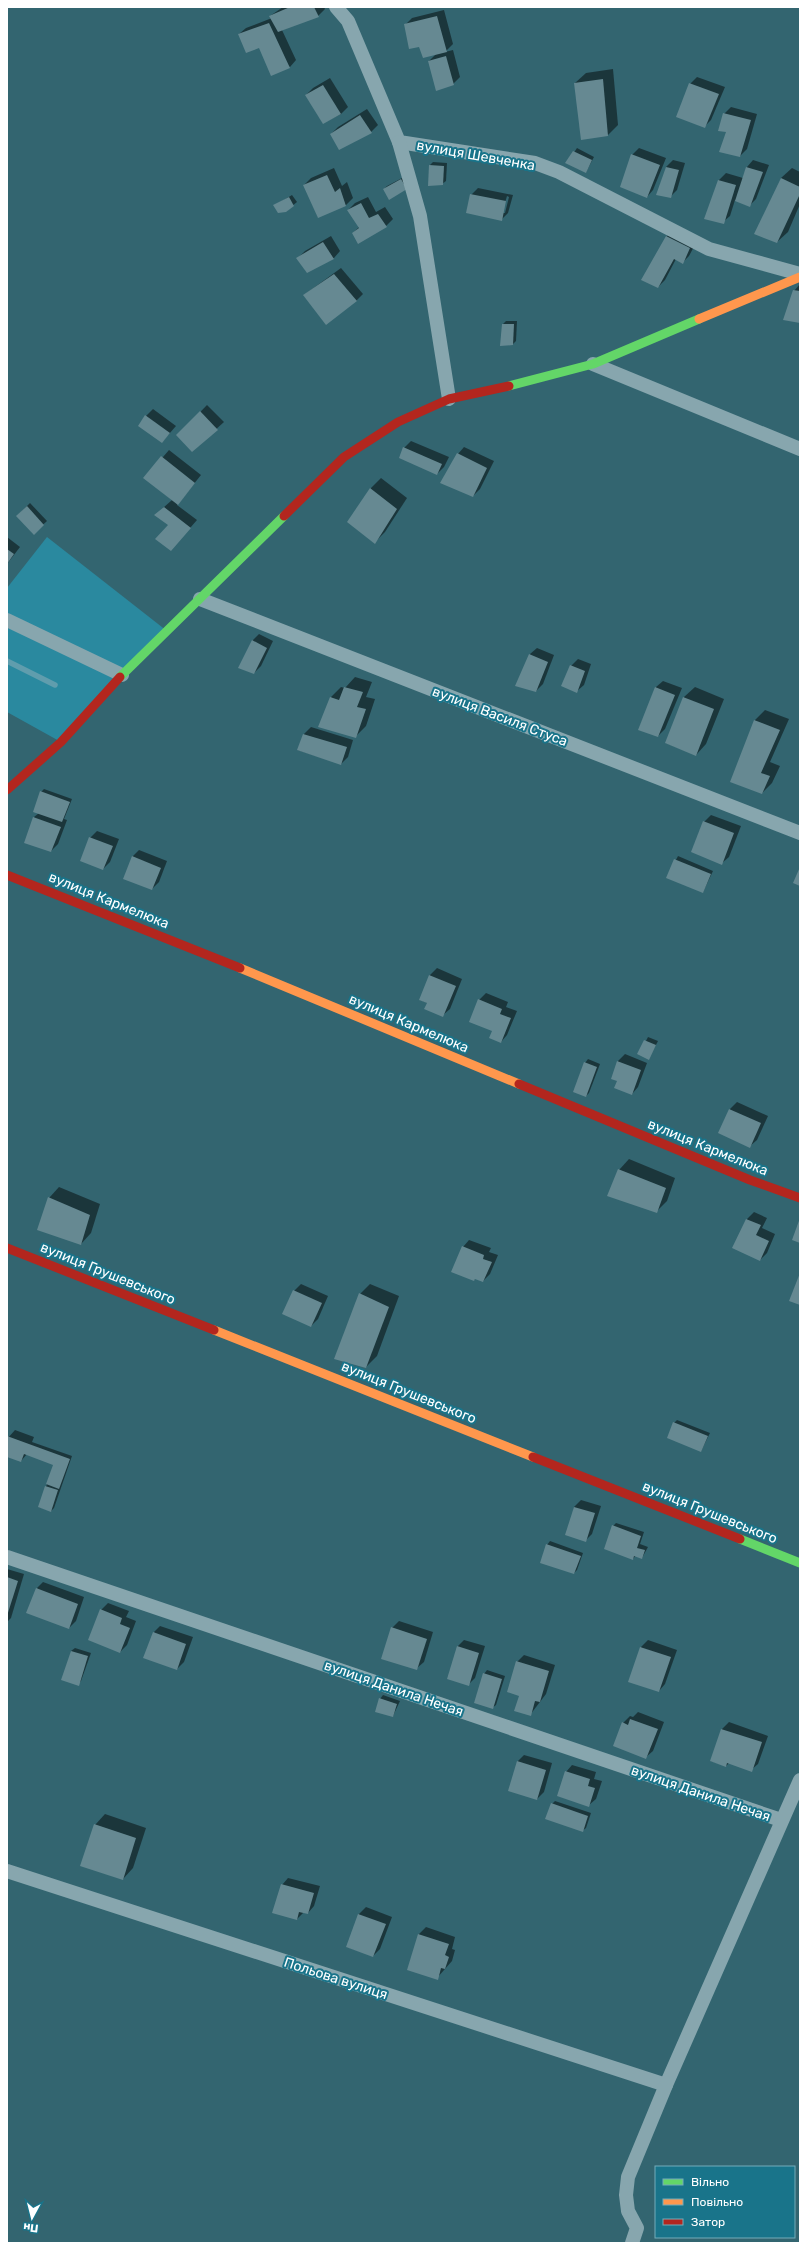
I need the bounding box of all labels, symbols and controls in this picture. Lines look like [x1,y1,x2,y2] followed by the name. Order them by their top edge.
[415,137,536,174] street label: вулиця Шевченка
[430,683,570,750] street label: вулиця Василя Стуса
[46,869,171,932] street label: вулиця Кармелюка
[346,991,471,1056] street label: вулиця Кармелюка
[645,1116,770,1179] street label: вулиця Кармелюка
[38,1239,178,1308] street label: вулиця Грушевського
[339,1358,479,1427] street label: вулиця Грушевського
[640,1478,780,1547] street label: вулиця Грушевського
[322,1657,466,1720] street label: вулиця Данила Нечая
[629,1762,773,1825] street label: вулиця Данила Нечая
[282,1954,390,2003] street label: Польова вулиця
[655,2166,795,2238] legend
[691,2175,729,2189] text: Вільно
[691,2195,743,2209] text: Повільно
[12,2198,52,2238] north arrow
[691,2215,725,2229] text: Затор
[22,2220,39,2235] text: Пн

